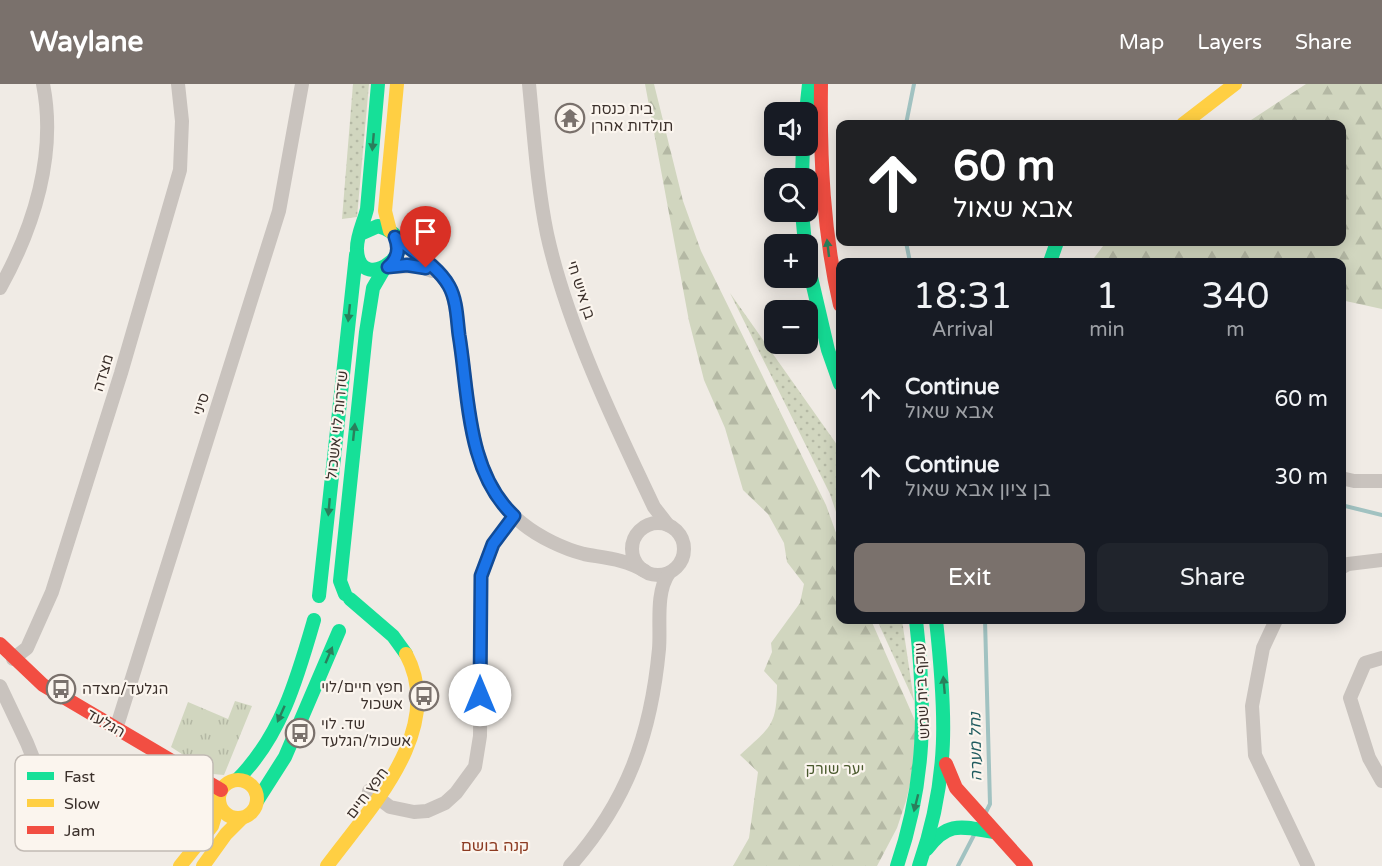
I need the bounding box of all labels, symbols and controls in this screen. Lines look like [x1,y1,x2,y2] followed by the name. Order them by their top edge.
[30,25,143,59] text: Waylane
[1119,30,1164,55] text: Map
[1197,30,1262,55] text: Layers
[1295,30,1352,55] text: Share
[591,100,673,135] place label: בית כנסת תולדות אהרן
[554,102,586,134] temple icon: בית כנסת תולדות אהרן
[764,102,818,354] map controls
[764,102,818,156] button: sound
[368,133,378,152] one-way arrow
[953,141,1055,192] text: 60 m
[854,144,932,222] icon: ahead
[764,168,818,222] button: search
[953,192,1073,225] text: אבא שאול
[400,206,451,268] pin
[409,215,442,248] icon: arrive
[764,234,818,288] button: +
[823,239,833,258] one-way arrow
[563,258,599,322] street label: בן איש חי
[913,275,1013,318] text: 18:31
[1096,275,1118,318] text: 1
[1201,275,1269,318] text: 340
[764,300,818,354] button: −
[344,304,354,323] one-way arrow
[932,318,994,342] text: Arrival
[1089,318,1125,342] text: min
[1226,318,1245,342] text: m
[89,352,117,394] street label: מצדה
[322,370,352,480] street label: שדרות לוי אשכול
[905,374,1000,400] text: Continue
[854,383,887,416] icon: ahead
[1274,386,1328,412] text: 60 m
[189,390,213,418] street label: סיני
[905,400,994,424] text: אבא שאול
[350,423,359,442] one-way arrow
[905,452,1000,478] text: Continue
[854,461,887,494] icon: ahead
[1274,464,1328,490] text: 30 m
[905,478,1051,502] text: בן ציון אבא שאול
[324,498,334,517] one-way arrow
[854,543,1085,612] button: Exit
[1097,543,1328,612] button: Share
[910,642,934,740] street label: עוקף בית שמש
[324,645,334,663] one-way arrow
[448,663,512,727] position arrow
[45,673,77,705] bus stop icon: הגלעד/מצדה
[939,675,949,694] one-way arrow
[321,678,403,713] place label: חפץ חיים/לוי אשכול
[82,680,168,698] place label: הגלעד/מצדה
[408,680,440,712] bus stop icon: חפץ חיים/לוי אשכול
[84,705,128,741] street label: הגלעד
[276,706,286,724] one-way arrow
[965,711,987,782] water label: נחל מערה
[321,715,411,750] place label: שד. לוי אשכול/הגלעד
[284,717,316,749] bus stop icon: שד. לוי אשכול/הגלעד
[15,755,213,851] legend
[806,760,864,778] park label: יער שורק
[342,764,392,822] street label: חפץ חיים
[64,767,95,787] text: Fast
[64,794,100,814] text: Slow
[911,794,921,812] one-way arrow
[64,821,95,841] text: Jam
[461,836,529,856] district label: קנה בושם

